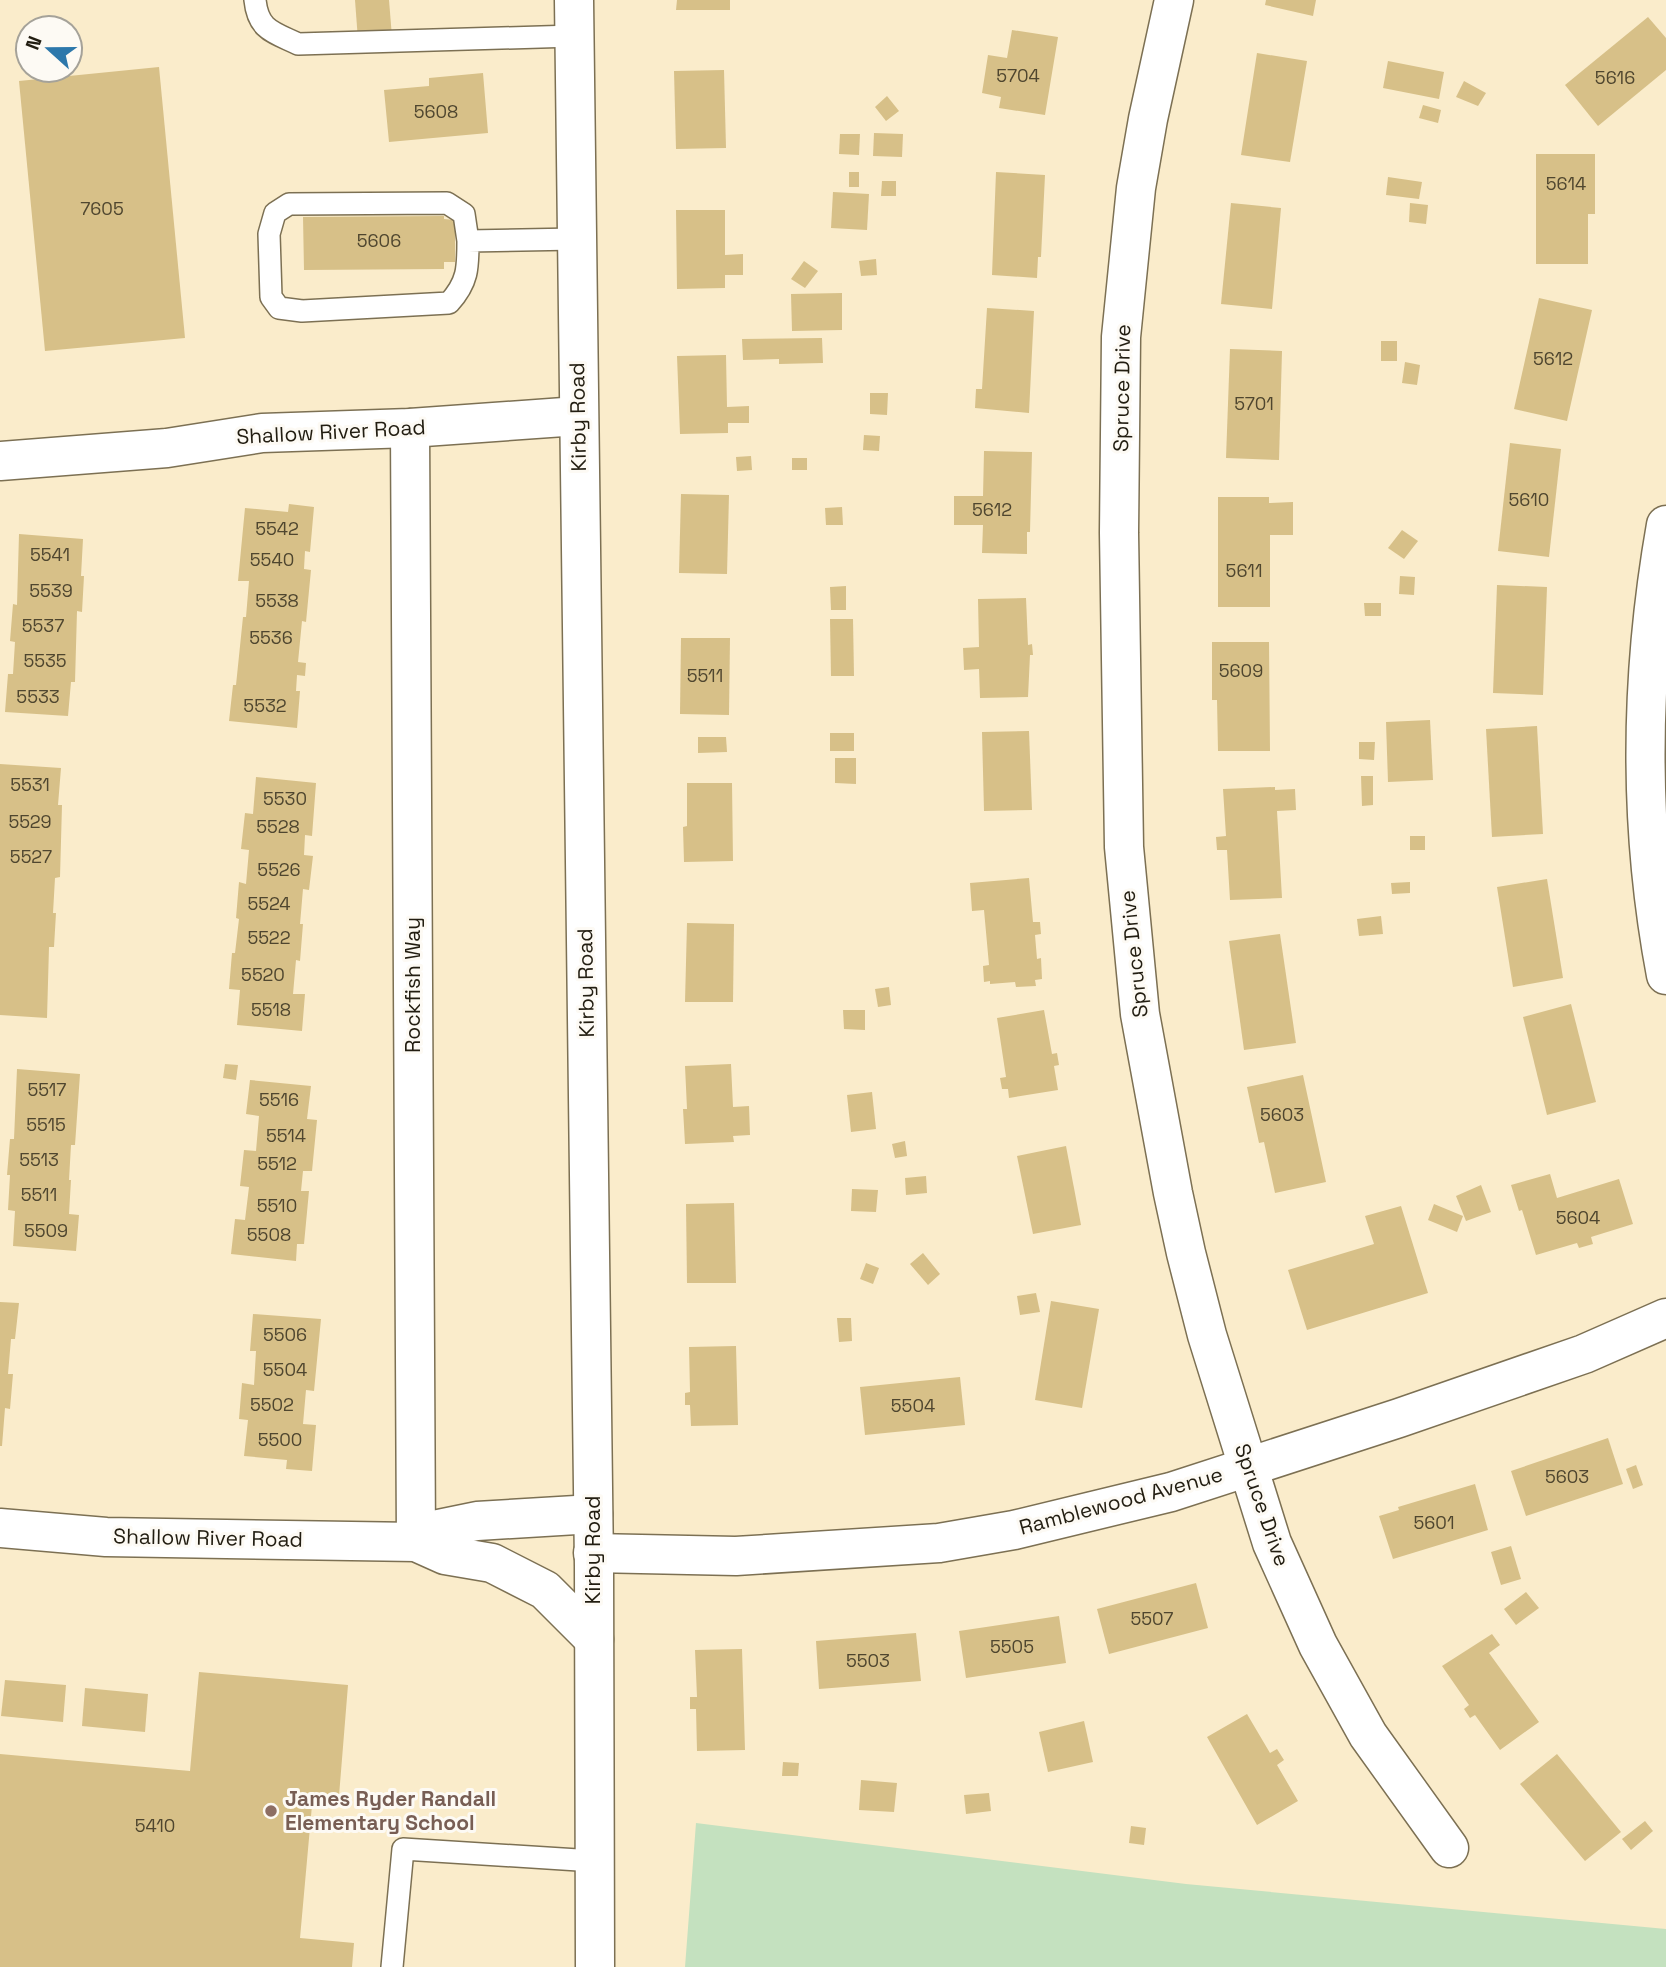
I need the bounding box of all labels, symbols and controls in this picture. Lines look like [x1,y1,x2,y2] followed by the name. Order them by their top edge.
[14,14,84,84] north arrow
[20,33,48,54] text: N
[996,64,1040,87] house number: 5704
[1595,66,1635,89] house number: 5616
[414,100,458,123] house number: 5608
[1546,172,1586,195] house number: 5614
[80,197,124,220] house number: 7605
[357,229,401,252] house number: 5606
[1107,324,1136,452] street label: Spruce Drive
[1533,347,1573,370] house number: 5612
[563,362,592,472] street label: Kirby Road
[1234,392,1274,415] house number: 5701
[236,413,426,450] street label: Shallow River Road
[1509,488,1549,511] house number: 5610
[972,498,1012,521] house number: 5612
[255,517,299,540] house number: 5542
[30,543,70,566] house number: 5541
[250,548,294,571] house number: 5540
[1226,559,1262,582] house number: 5611
[29,579,73,602] house number: 5539
[255,589,299,612] house number: 5538
[22,614,64,637] house number: 5537
[249,626,293,649] house number: 5536
[23,649,67,672] house number: 5535
[1219,659,1263,682] house number: 5609
[687,664,723,687] house number: 5511
[16,685,60,708] house number: 5533
[243,694,287,717] house number: 5532
[10,773,50,796] house number: 5531
[263,787,307,810] house number: 5530
[8,810,52,833] house number: 5529
[256,815,300,838] house number: 5528
[10,845,52,868] house number: 5527
[257,858,301,881] house number: 5526
[1113,889,1154,1019] street label: Spruce Drive
[248,892,291,915] house number: 5524
[399,917,426,1053] street label: Rockfish Way
[247,926,291,949] house number: 5522
[571,928,600,1038] street label: Kirby Road
[241,963,285,986] house number: 5520
[251,998,291,1021] house number: 5518
[28,1078,66,1101] house number: 5517
[259,1088,299,1111] house number: 5516
[1260,1103,1304,1126] house number: 5603
[26,1113,66,1136] house number: 5515
[266,1124,306,1147] house number: 5514
[19,1148,59,1171] house number: 5513
[257,1152,297,1175] house number: 5512
[21,1183,57,1206] house number: 5511
[257,1194,297,1217] house number: 5510
[1556,1206,1600,1229] house number: 5604
[24,1219,68,1242] house number: 5509
[247,1223,291,1246] house number: 5508
[263,1323,307,1346] house number: 5506
[263,1358,307,1381] house number: 5504
[250,1393,294,1416] house number: 5502
[891,1394,935,1417] house number: 5504
[258,1428,302,1451] house number: 5500
[1229,1440,1296,1570] street label: Spruce Drive
[1016,1460,1226,1541] street label: Ramblewood Avenue
[1545,1465,1589,1488] house number: 5603
[579,1495,606,1605] street label: Kirby Road
[1414,1511,1454,1534] house number: 5601
[113,1522,303,1553] street label: Shallow River Road
[1131,1607,1173,1630] house number: 5507
[990,1635,1034,1658] house number: 5505
[846,1649,890,1672] house number: 5503
[285,1785,496,1836] place label: James Ryder Randall Elementary School
[263,1803,279,1819] marker: James Ryder Randall Elementary School
[135,1814,175,1837] house number: 5410

